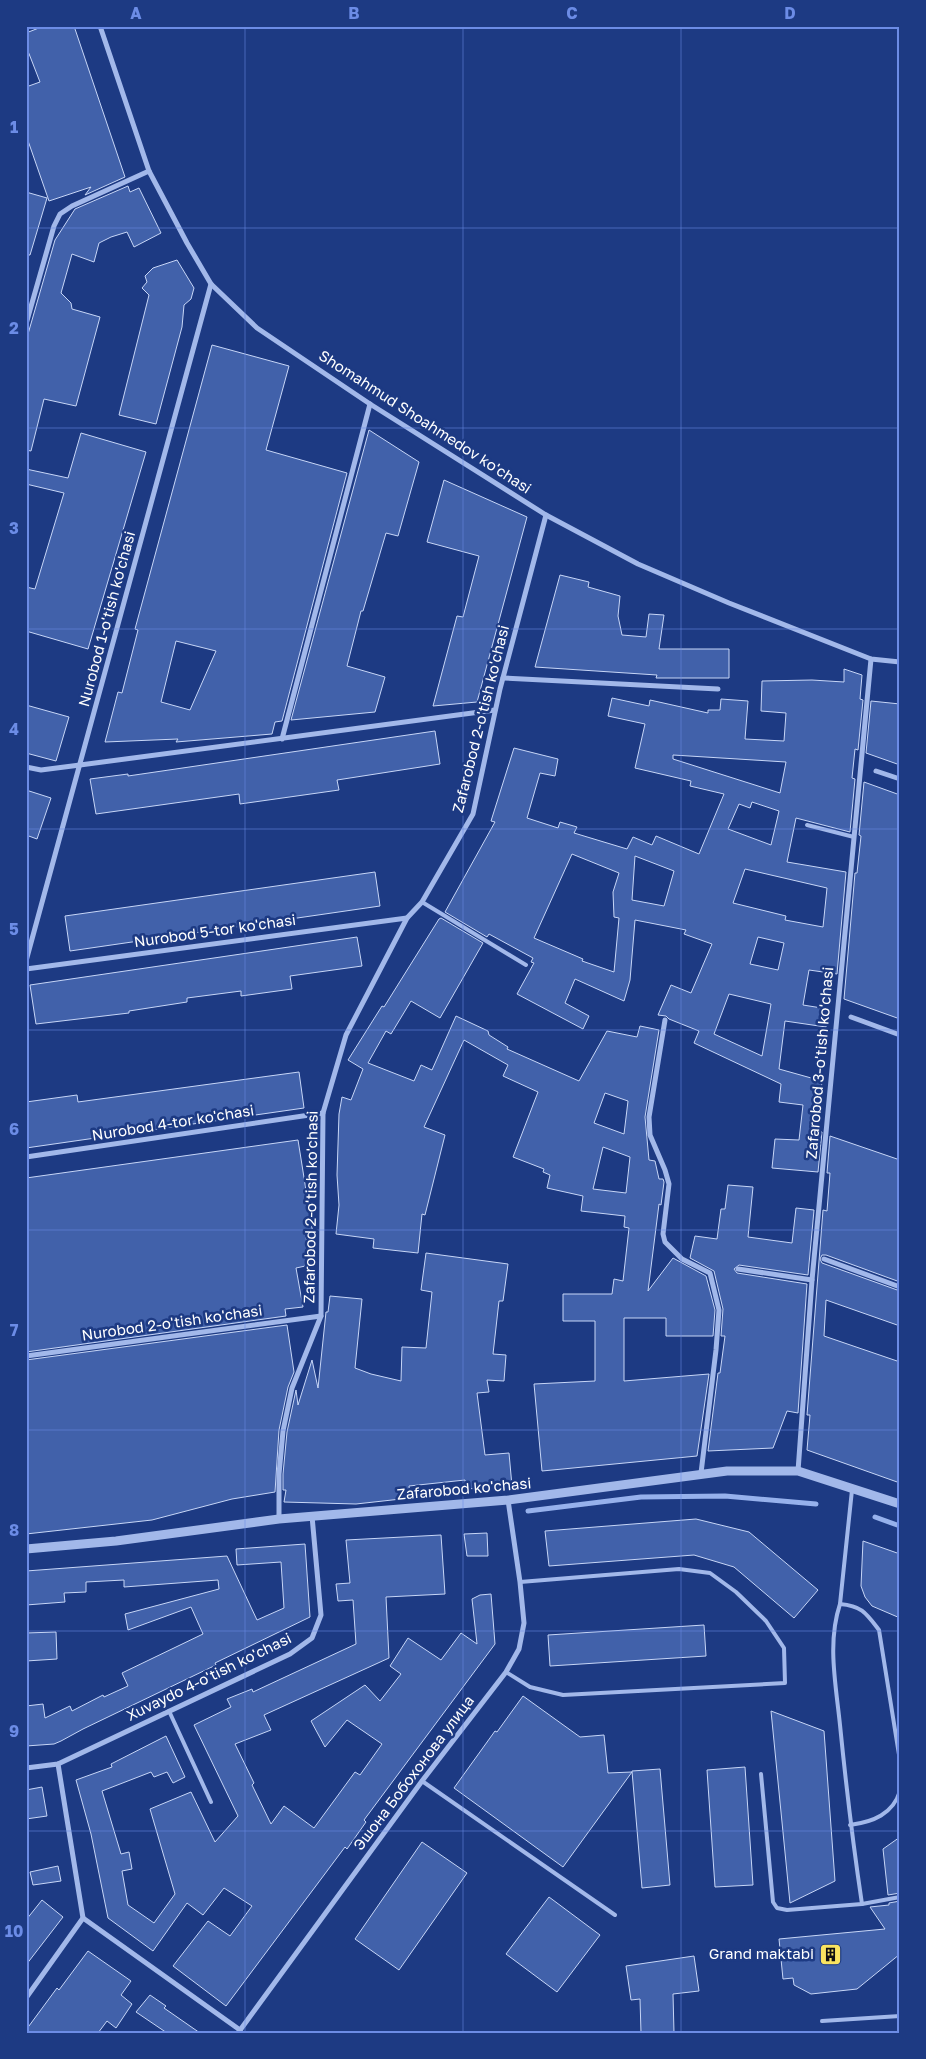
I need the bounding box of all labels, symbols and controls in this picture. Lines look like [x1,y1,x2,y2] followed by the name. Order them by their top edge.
[130,3,142,23] text: A
[348,3,360,23] text: B
[566,3,578,23] text: C
[784,3,796,23] text: D
[10,117,18,137] text: 1
[9,318,19,338] text: 2
[316,346,535,497] street label: Shomahmud Shoahmedov ko'chasi
[9,518,19,538] text: 3
[74,529,138,708] street label: Nurobod 1-o'tish ko'chasi
[448,623,512,815] street label: Zafarobod 2-o'tish ko'chasi
[9,719,19,739] text: 4
[133,910,297,950] street label: Nurobod 5-tor ko'chasi
[9,919,19,939] text: 5
[802,966,836,1160] street label: Zafarobod 3-o'tish ko'chasi
[91,1100,255,1144] street label: Nurobod 4-tor ko'chasi
[299,1110,321,1304] street label: Zafarobod 2-o'tish ko'chasi
[9,1119,19,1139] text: 6
[80,1300,263,1344] street label: Nurobod 2-o'tish ko'chasi
[10,1320,19,1340] text: 7
[396,1473,532,1503] street label: Zafarobod ko'chasi
[9,1520,19,1540] text: 8
[123,1628,294,1724] street label: Xuvaydo 4-o'tish ko'chasi
[349,1691,477,1853] street label: Эшона Бобохонова улица
[9,1721,19,1741] text: 9
[5,1921,23,1941] text: 10
[818,1942,842,1966] building icon: Grand maktabi
[709,1944,814,1962] place label: Grand maktabi

